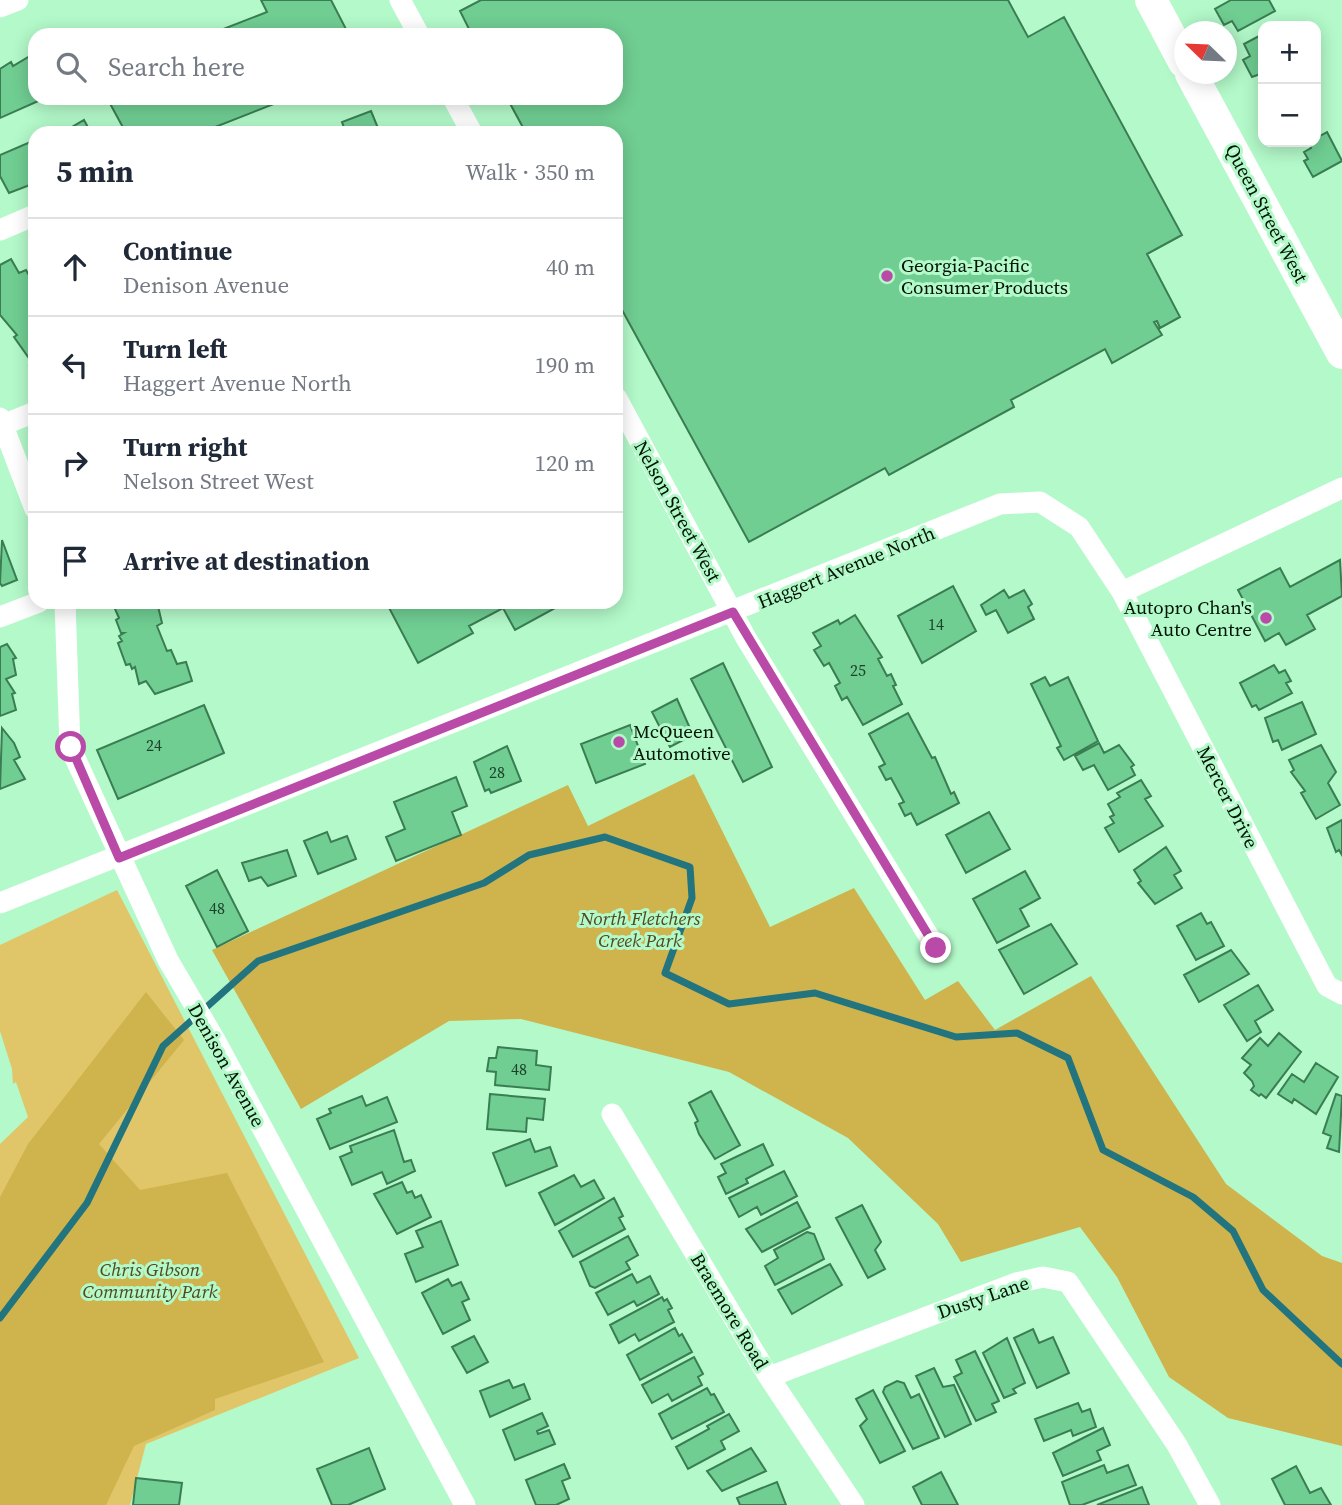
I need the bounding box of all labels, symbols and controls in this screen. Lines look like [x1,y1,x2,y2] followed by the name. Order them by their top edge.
[1174,21,1237,84] north arrow
[1258,21,1321,147] map controls
[1258,21,1321,84] button: +
[28,28,623,105] search box
[52,48,90,86] icon: search
[108,49,245,85] text: Search here
[1258,84,1321,147] button: −
[1219,139,1315,288] street label: Queen Street West
[56,151,134,192] text: 5 min
[465,156,595,188] text: Walk · 350 m
[123,233,232,269] text: Continue
[56,248,94,286] icon: ahead
[546,251,595,283] text: 40 m
[901,252,1068,300] place label: Georgia-Pacific Consumer Products
[879,268,895,284] marker: Georgia-Pacific Consumer Products
[123,269,289,301] text: Denison Avenue
[123,331,227,367] text: Turn left
[56,346,94,384] icon: left
[534,349,595,381] text: 190 m
[123,367,352,399] text: Haggert Avenue North
[123,429,247,465] text: Turn right
[628,436,728,587] street label: Nelson Street West
[56,444,94,482] icon: right
[534,447,595,479] text: 120 m
[123,465,314,497] text: Nelson Street West
[753,520,939,614] street label: Haggert Avenue North
[56,542,94,580] icon: arrive
[123,543,370,579] text: Arrive at destination
[1124,594,1252,642] place label: Autopro Chan's Auto Centre
[1258,610,1274,626] marker: Autopro Chan's Auto Centre
[928,613,944,635] house number: 14
[850,659,866,681] house number: 25
[633,718,731,766] place label: McQueen Automotive
[55,731,86,762] route start
[146,734,162,756] house number: 24
[611,734,627,750] marker: McQueen Automotive
[1191,741,1265,853] street label: Mercer Drive
[489,761,505,783] house number: 28
[209,897,225,919] house number: 48
[579,905,700,953] park label: North Fletchers Creek Park
[920,932,951,963] route end
[182,999,272,1131] street label: Denison Avenue
[511,1058,527,1080] house number: 48
[685,1248,775,1374] street label: Braemore Road
[82,1256,218,1304] park label: Chris Gibson Community Park
[934,1269,1032,1325] street label: Dusty Lane

